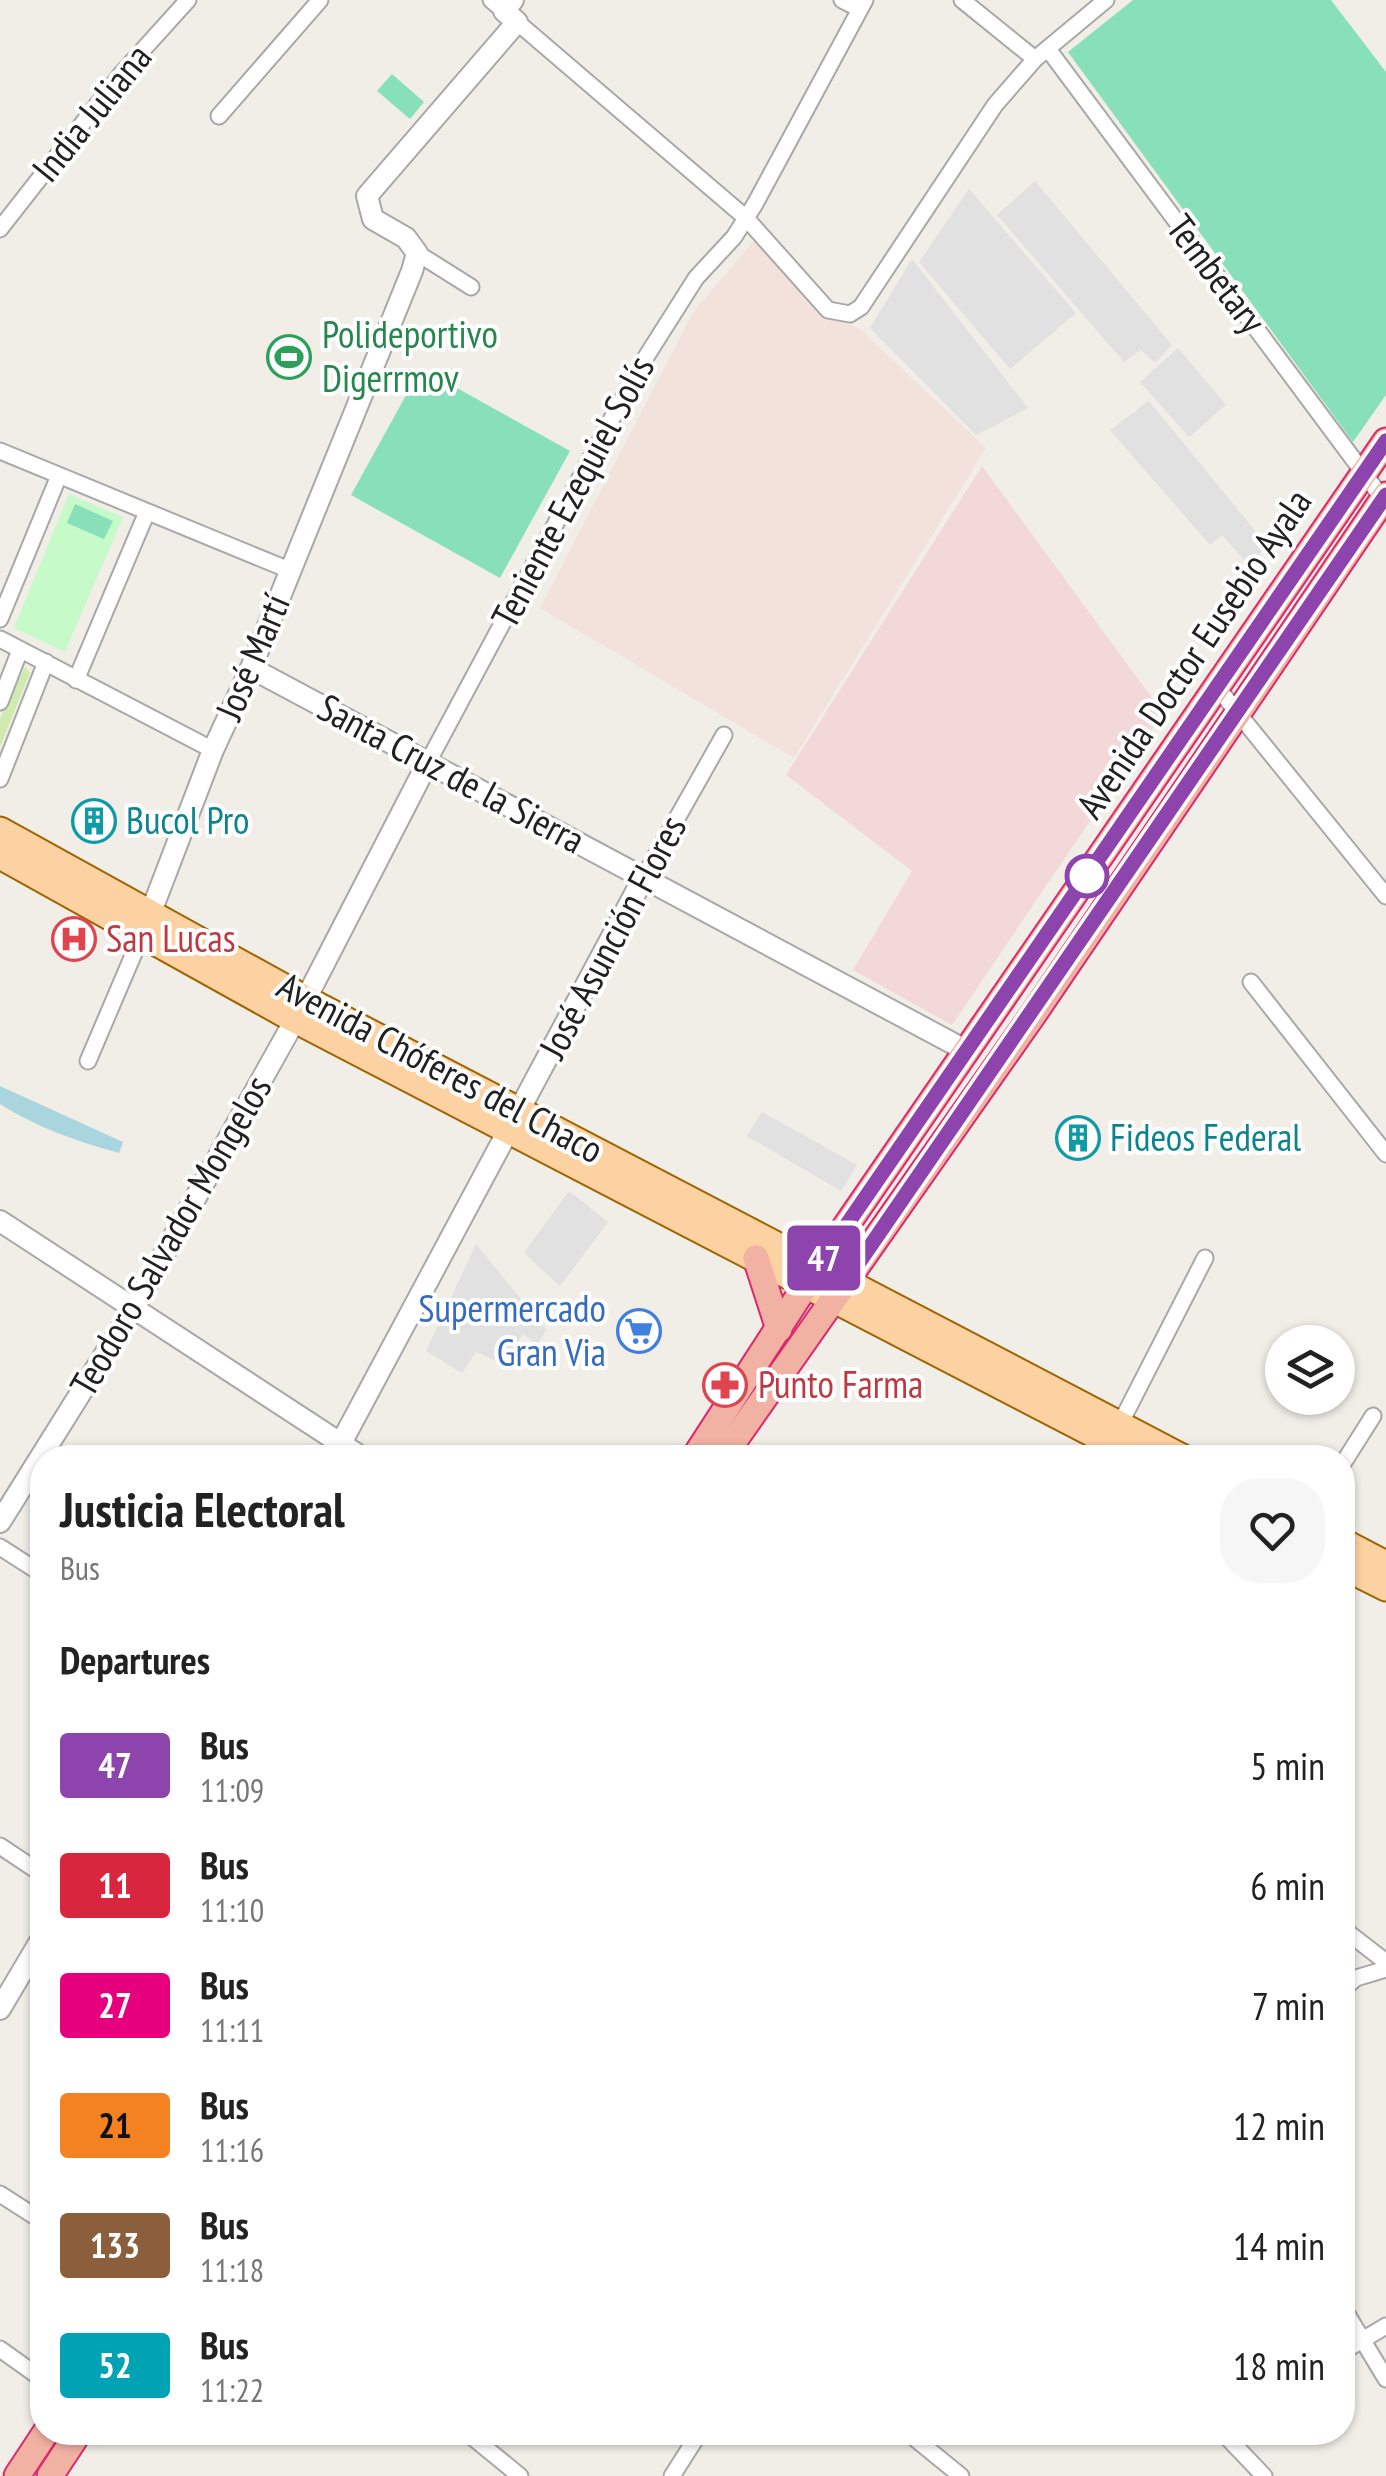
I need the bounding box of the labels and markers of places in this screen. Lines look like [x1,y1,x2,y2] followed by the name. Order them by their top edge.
[322,309,498,402] place label: Polideportivo Digerrmov
[266,334,312,380] sports icon: Polideportivo Digerrmov
[126,795,250,844] place label: Bucol Pro
[71,798,117,844] building icon: Bucol Pro
[1066,855,1108,897] unlabelled marker
[106,913,236,962] place label: San Lucas
[51,916,97,962] hospital icon: San Lucas
[1110,1112,1301,1161] place label: Fideos Federal
[1055,1115,1101,1161] building icon: Fideos Federal
[418,1283,606,1376] place label: Supermercado Gran Via
[616,1308,662,1354] supermarket icon: Supermercado Gran Via
[758,1359,923,1408] place label: Punto Farma
[702,1362,748,1408] pharmacy icon: Punto Farma

